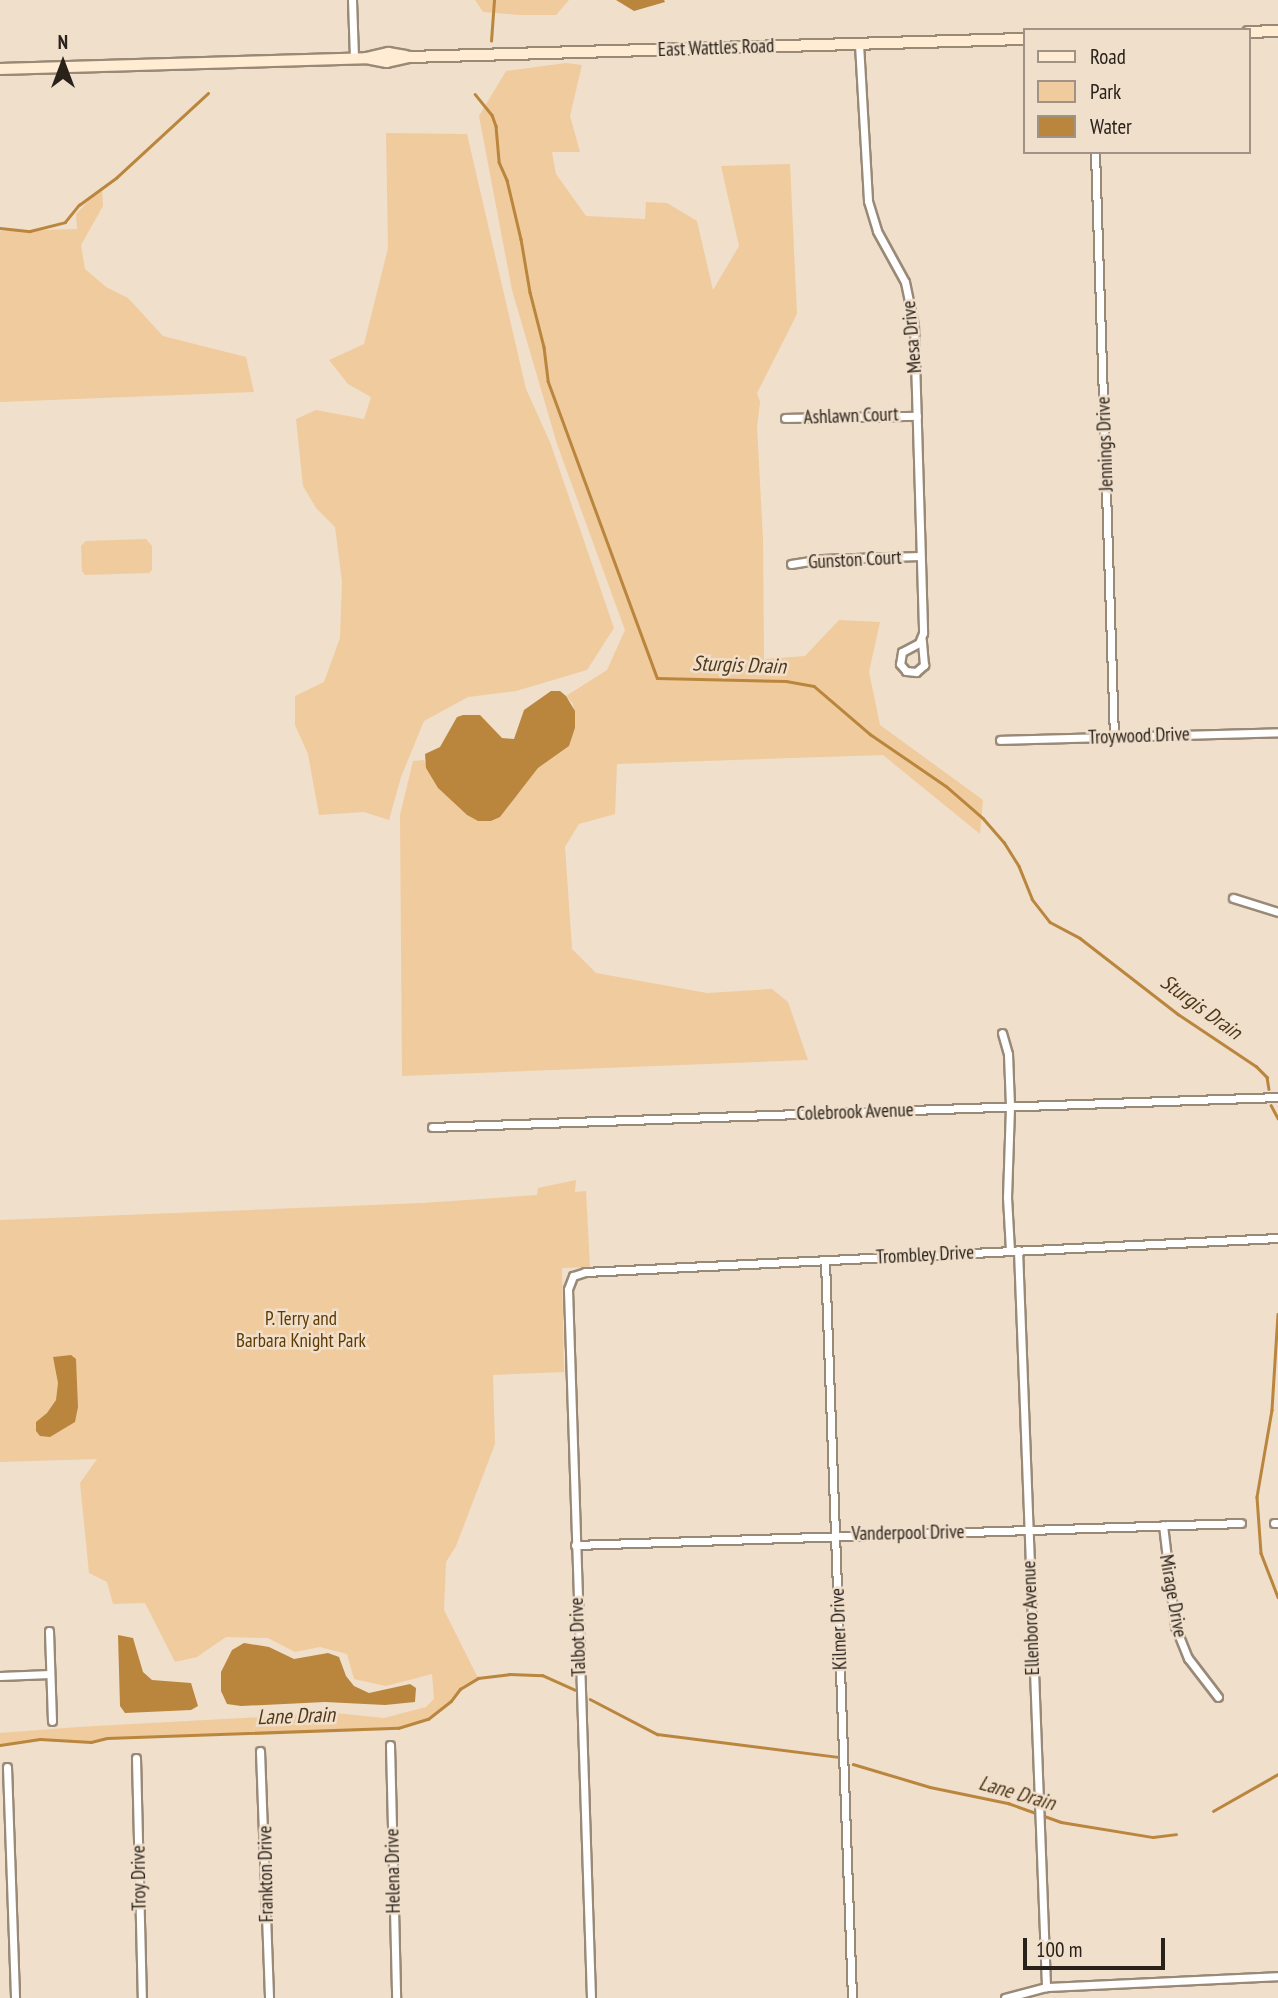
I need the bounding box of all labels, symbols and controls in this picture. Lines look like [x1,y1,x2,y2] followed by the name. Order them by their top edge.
[28,28,98,98] north arrow
[1023,28,1250,154] legend
[58,30,68,54] text: N
[657,35,775,61] street label: East Wattles Road
[1090,43,1126,70] text: Road
[1090,78,1121,105] text: Park
[1090,113,1132,140] text: Water
[897,300,927,374] street label: Mesa Drive
[1092,396,1118,492] street label: Jennings Drive
[803,403,899,429] street label: Ashlawn Court
[808,546,902,574] street label: Gunston Court
[692,651,786,679] water label: Sturgis Drain
[1088,723,1190,749] street label: Troywood Drive
[1156,969,1246,1045] water label: Sturgis Drain
[796,1099,914,1125] street label: Colebrook Avenue
[875,1241,975,1269] street label: Trombley Drive
[236,1308,366,1352] park label: P. Terry and Barbara Knight Park
[851,1521,965,1545] street label: Vanderpool Drive
[1155,1553,1191,1639] street label: Mirage Drive
[1018,1560,1044,1676] street label: Ellenboro Avenue
[826,1588,852,1670] street label: Kilmer Drive
[565,1597,591,1677] street label: Talbot Drive
[257,1702,335,1730] water label: Lane Drain
[976,1770,1058,1816] water label: Lane Drain
[254,1826,278,1922] street label: Frankton Drive
[381,1828,405,1914] street label: Helena Drive
[127,1845,151,1911] street label: Troy Drive
[1026,1924,1168,1968] scale bar
[1036,1936,1082,1963] text: 100 m

